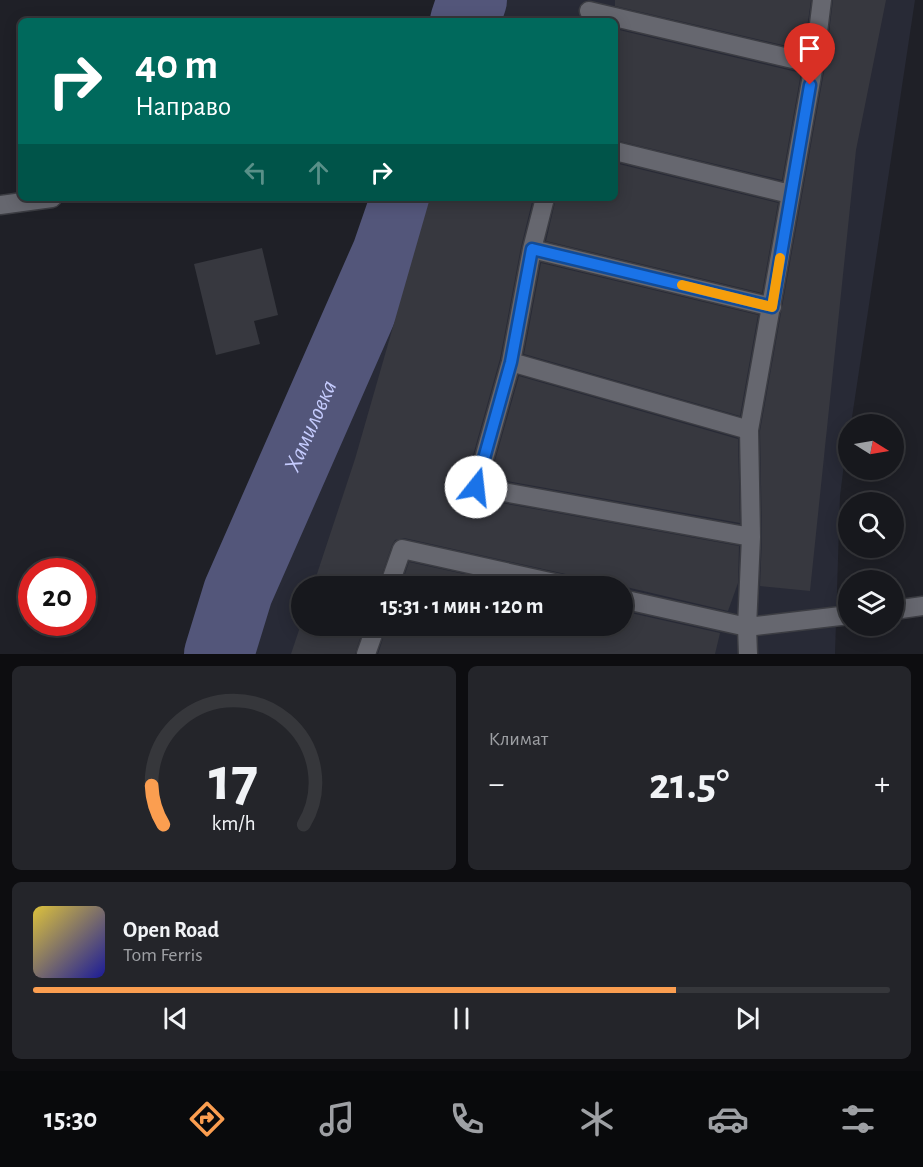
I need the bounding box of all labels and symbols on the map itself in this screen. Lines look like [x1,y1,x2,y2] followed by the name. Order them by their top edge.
[784,23,835,85] pin
[280,377,341,475] water label: Хамиловка
[838,414,904,480] north arrow
[444,455,508,519] position arrow
[18,558,96,636] speed limit sign: 20

